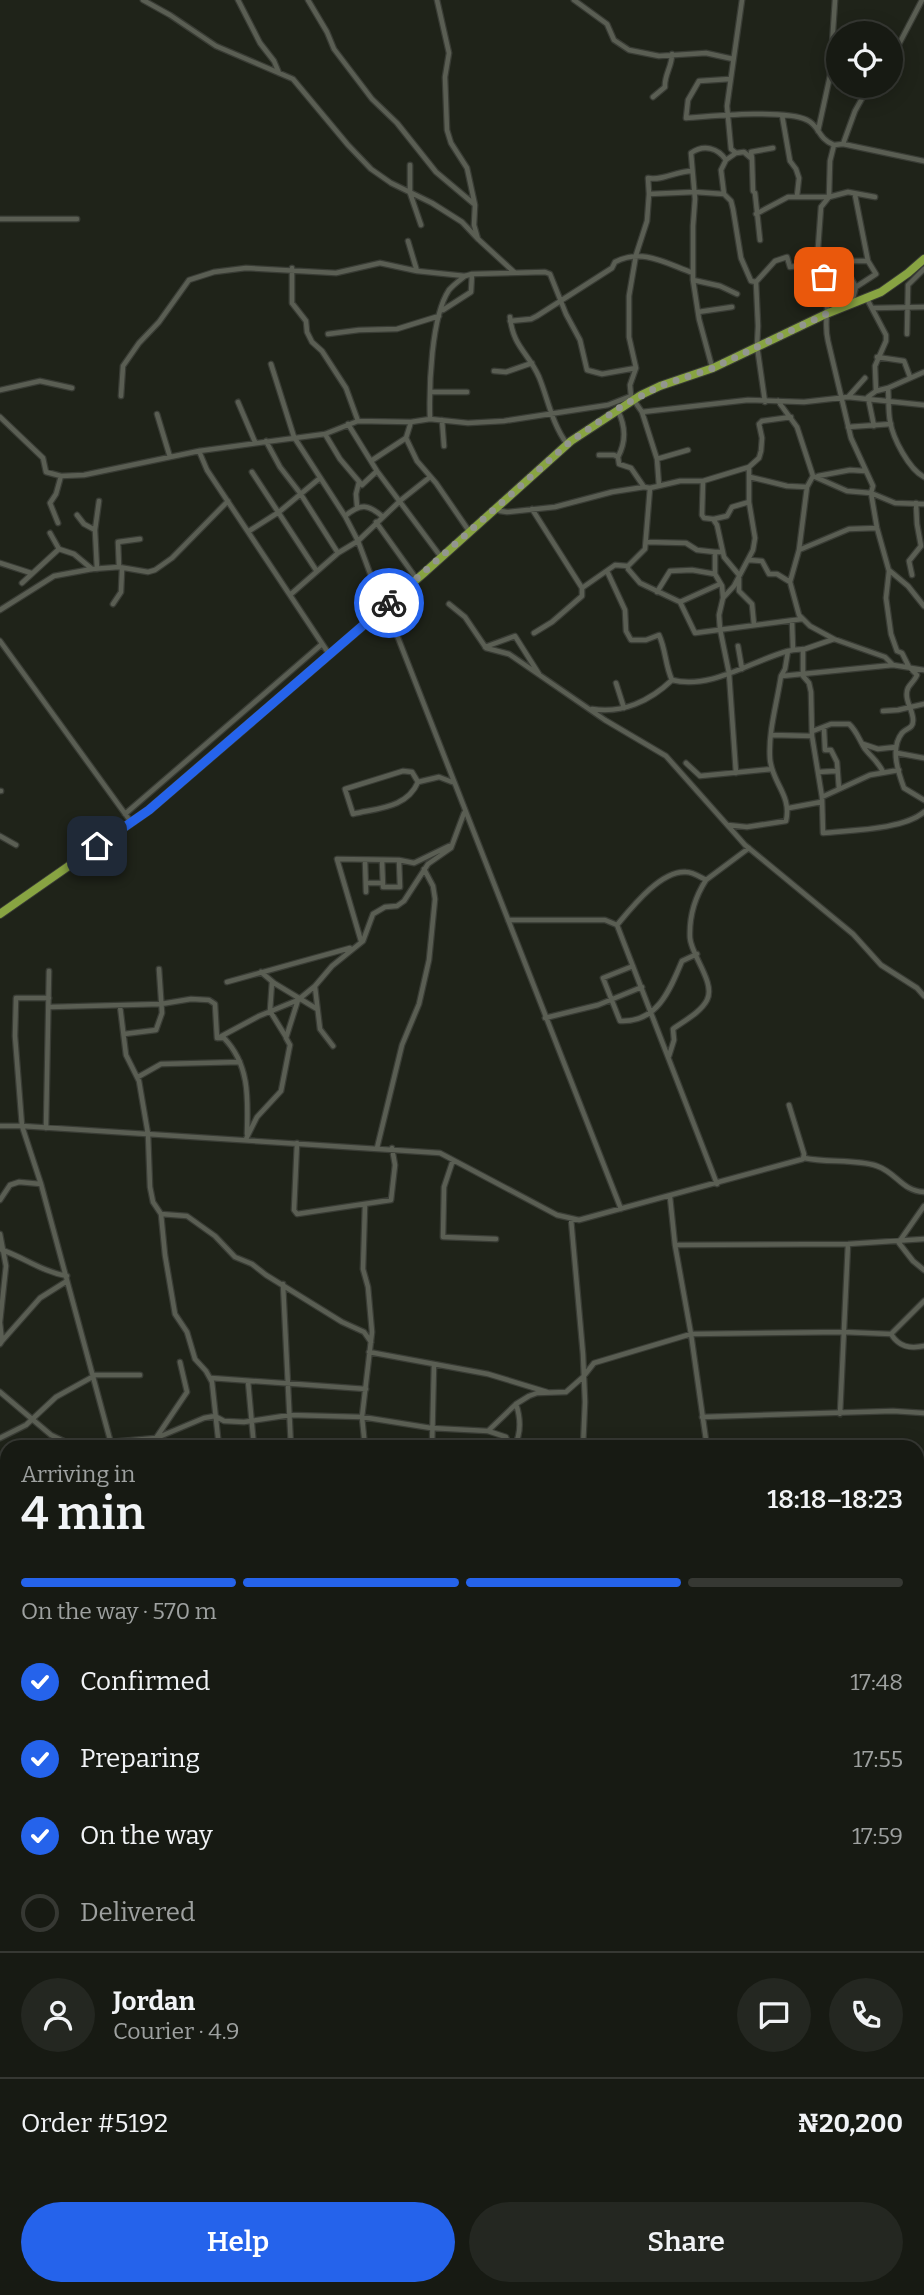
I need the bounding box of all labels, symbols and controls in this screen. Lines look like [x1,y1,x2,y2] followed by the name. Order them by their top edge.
[826,21,903,98] map controls
[826,21,903,98] button: locate
[794,247,854,307] pin
[805,258,843,296] icon: bag
[354,568,424,638] courier
[370,584,408,622] icon: bike
[67,816,127,876] pin
[78,827,116,865] icon: home
[21,1460,135,1488] text: Arriving in
[767,1484,903,1515] text: 18:18–18:23
[21,1486,145,1541] text: 4 min
[21,1597,217,1625] text: On the way · 570 m
[21,1663,59,1701] icon: check
[80,1666,210,1697] text: Confirmed
[850,1668,903,1696] text: 17:48
[21,1740,59,1778] icon: check
[80,1743,200,1774] text: Preparing
[853,1745,903,1773] text: 17:55
[21,1817,59,1855] icon: check
[80,1820,213,1851] text: On the way
[852,1822,903,1850] text: 17:59
[80,1897,195,1928] text: Delivered
[21,1978,95,2052] button: person
[737,1978,811,2052] button: chat
[829,1978,903,2052] button: phone
[113,1986,195,2017] text: Jordan
[113,2017,240,2045] text: Courier · 4.9
[21,2108,168,2139] text: Order #5192
[797,2108,903,2139] text: ₦20,200
[21,2202,455,2282] button: Help
[469,2202,903,2282] button: Share

